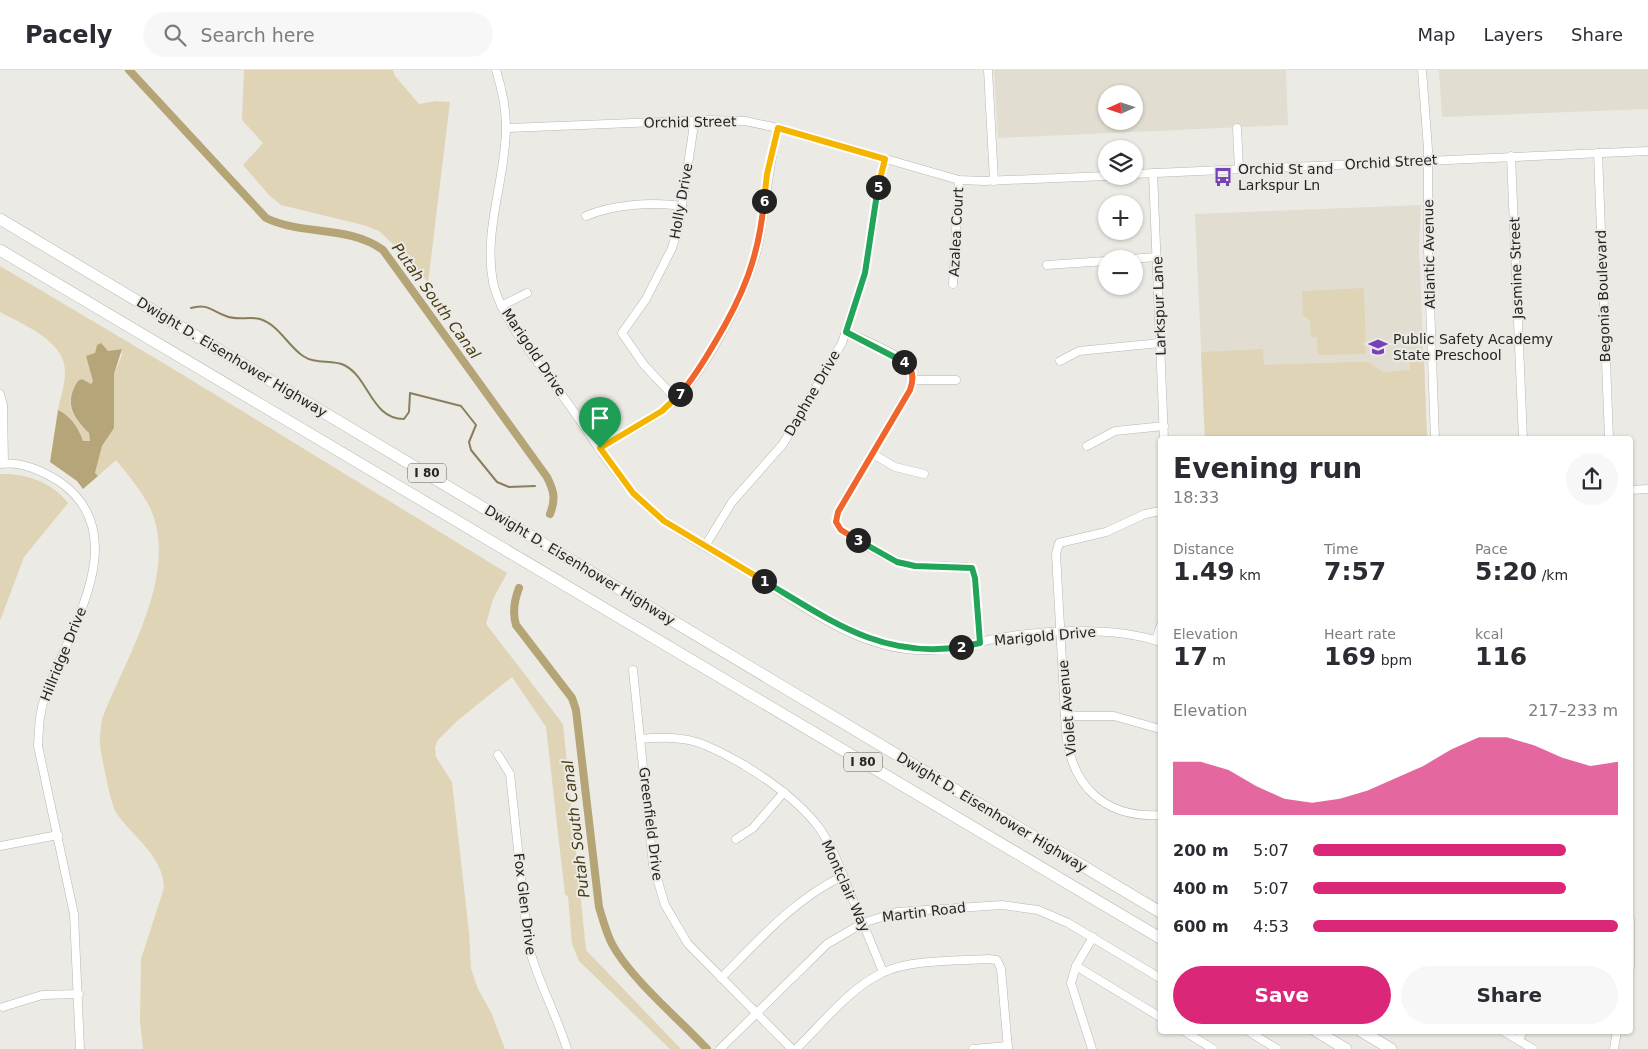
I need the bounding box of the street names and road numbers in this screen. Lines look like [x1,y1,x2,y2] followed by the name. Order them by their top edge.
[643,113,737,131] street label: Orchid Street
[1344,152,1438,172] street label: Orchid Street
[666,162,696,240] street label: Holly Drive
[946,186,966,277] street label: Azalea Court
[1420,199,1438,309] street label: Atlantic Avenue
[1506,216,1526,320] street label: Jasmine Street
[1593,230,1613,362] street label: Begonia Boulevard
[1149,256,1169,356] street label: Larkspur Lane
[134,294,330,420] street label: Dwight D. Eisenhower Highway
[499,305,569,399] street label: Marigold Drive
[781,347,843,439] street label: Daphne Drive
[408,463,446,482] road number: I 80
[482,502,678,628] street label: Dwight D. Eisenhower Highway
[37,605,89,703] street label: Hillridge Drive
[993,624,1097,648] street label: Marigold Drive
[1055,659,1079,757] street label: Violet Avenue
[894,749,1090,875] street label: Dwight D. Eisenhower Highway
[844,752,882,772] road number: I 80
[636,766,666,882] street label: Greenfield Drive
[819,837,873,935] street label: Montclair Way
[511,852,539,956] street label: Fox Glen Drive
[881,899,967,925] street label: Martin Road

